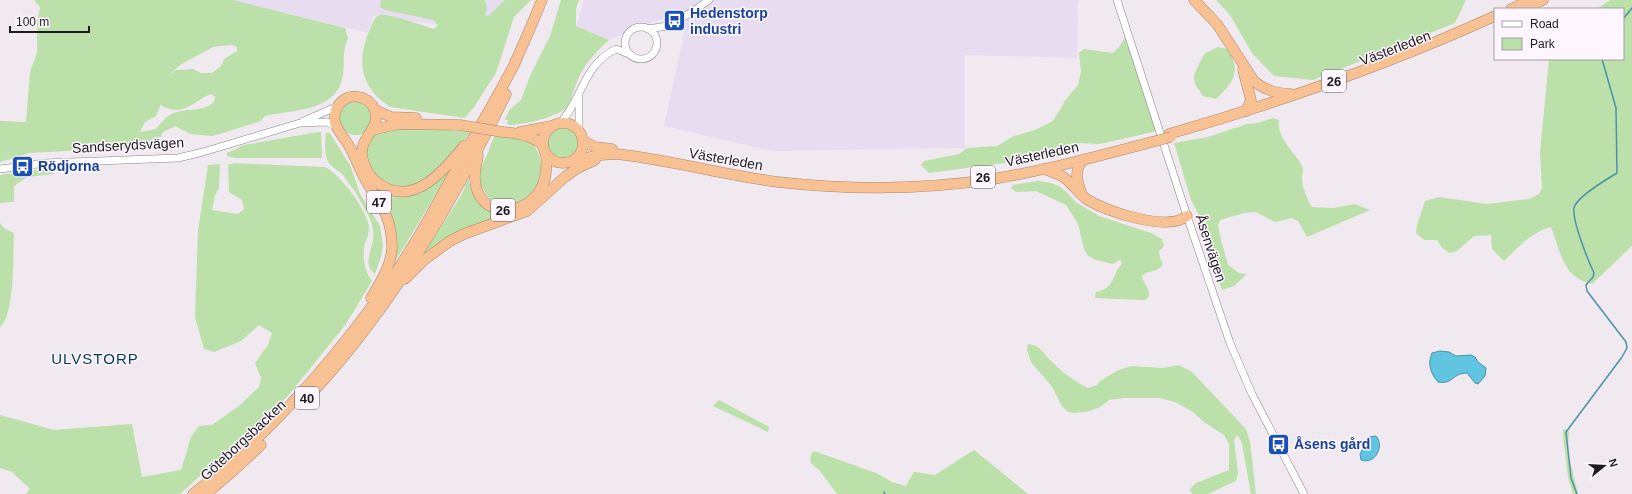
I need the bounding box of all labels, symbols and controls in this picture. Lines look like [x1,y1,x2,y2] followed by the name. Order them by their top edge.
[690,5,768,37] place label: Hedenstorp industri
[10,8,89,34] scale bar
[662,8,688,34] bus stop icon: Hedenstorp industri
[1494,8,1624,60] legend
[16,15,49,29] text: 100 m
[1530,17,1559,31] text: Road
[1357,27,1433,69] street label: Västerleden
[1530,37,1556,51] text: Park
[1322,70,1346,92] road number: 26
[72,134,184,156] street label: Sandserydsvägen
[1004,138,1080,170] street label: Västerleden
[688,145,764,173] street label: Västerleden
[10,153,36,179] bus stop icon: Rödjorna
[38,158,100,174] place label: Rödjorna
[971,166,995,188] road number: 26
[367,191,391,213] road number: 47
[491,199,515,221] road number: 26
[1193,212,1229,284] street label: Åsenvägen
[51,350,139,367] district label: ULVSTORP
[295,387,319,409] road number: 40
[197,396,289,484] street label: Göteborgsbacken
[1265,431,1291,457] bus stop icon: Åsens gård
[1294,436,1370,452] place label: Åsens gård
[1584,446,1624,486] north arrow
[1607,457,1620,469] text: N

